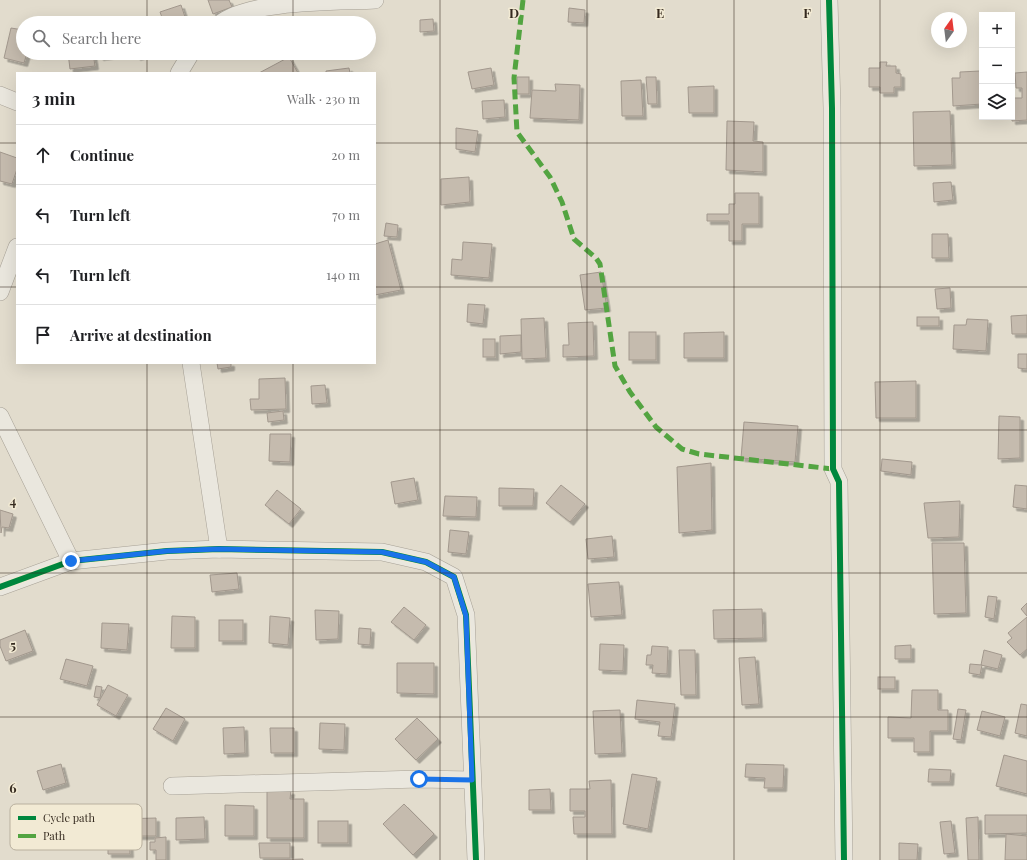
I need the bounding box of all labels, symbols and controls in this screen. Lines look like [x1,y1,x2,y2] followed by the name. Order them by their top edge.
[509,4,519,21] text: D
[656,4,664,21] text: E
[803,4,811,21] text: F
[931,12,967,48] north arrow
[979,12,1015,120] map controls
[979,12,1015,48] button: +
[16,16,376,60] search box
[30,27,52,49] icon: search
[62,28,141,48] text: Search here
[979,48,1015,84] button: −
[979,84,1015,120] button: layers
[32,87,75,109] text: 3 min
[287,90,360,107] text: Walk · 230 m
[32,144,54,166] icon: ahead
[70,145,134,165] text: Continue
[331,146,360,163] text: 20 m
[32,204,54,226] icon: left
[70,205,131,225] text: Turn left
[332,206,360,223] text: 70 m
[32,264,54,286] icon: left
[70,265,131,285] text: Turn left
[326,266,360,283] text: 140 m
[32,324,54,346] icon: arrive
[70,325,212,345] text: Arrive at destination
[10,492,17,509] text: 4
[62,552,80,570] route end
[10,636,16,653] text: 5
[410,770,428,788] route start
[9,779,17,796] text: 6
[10,804,142,850] legend
[43,810,95,825] text: Cycle path
[43,828,66,843] text: Path

